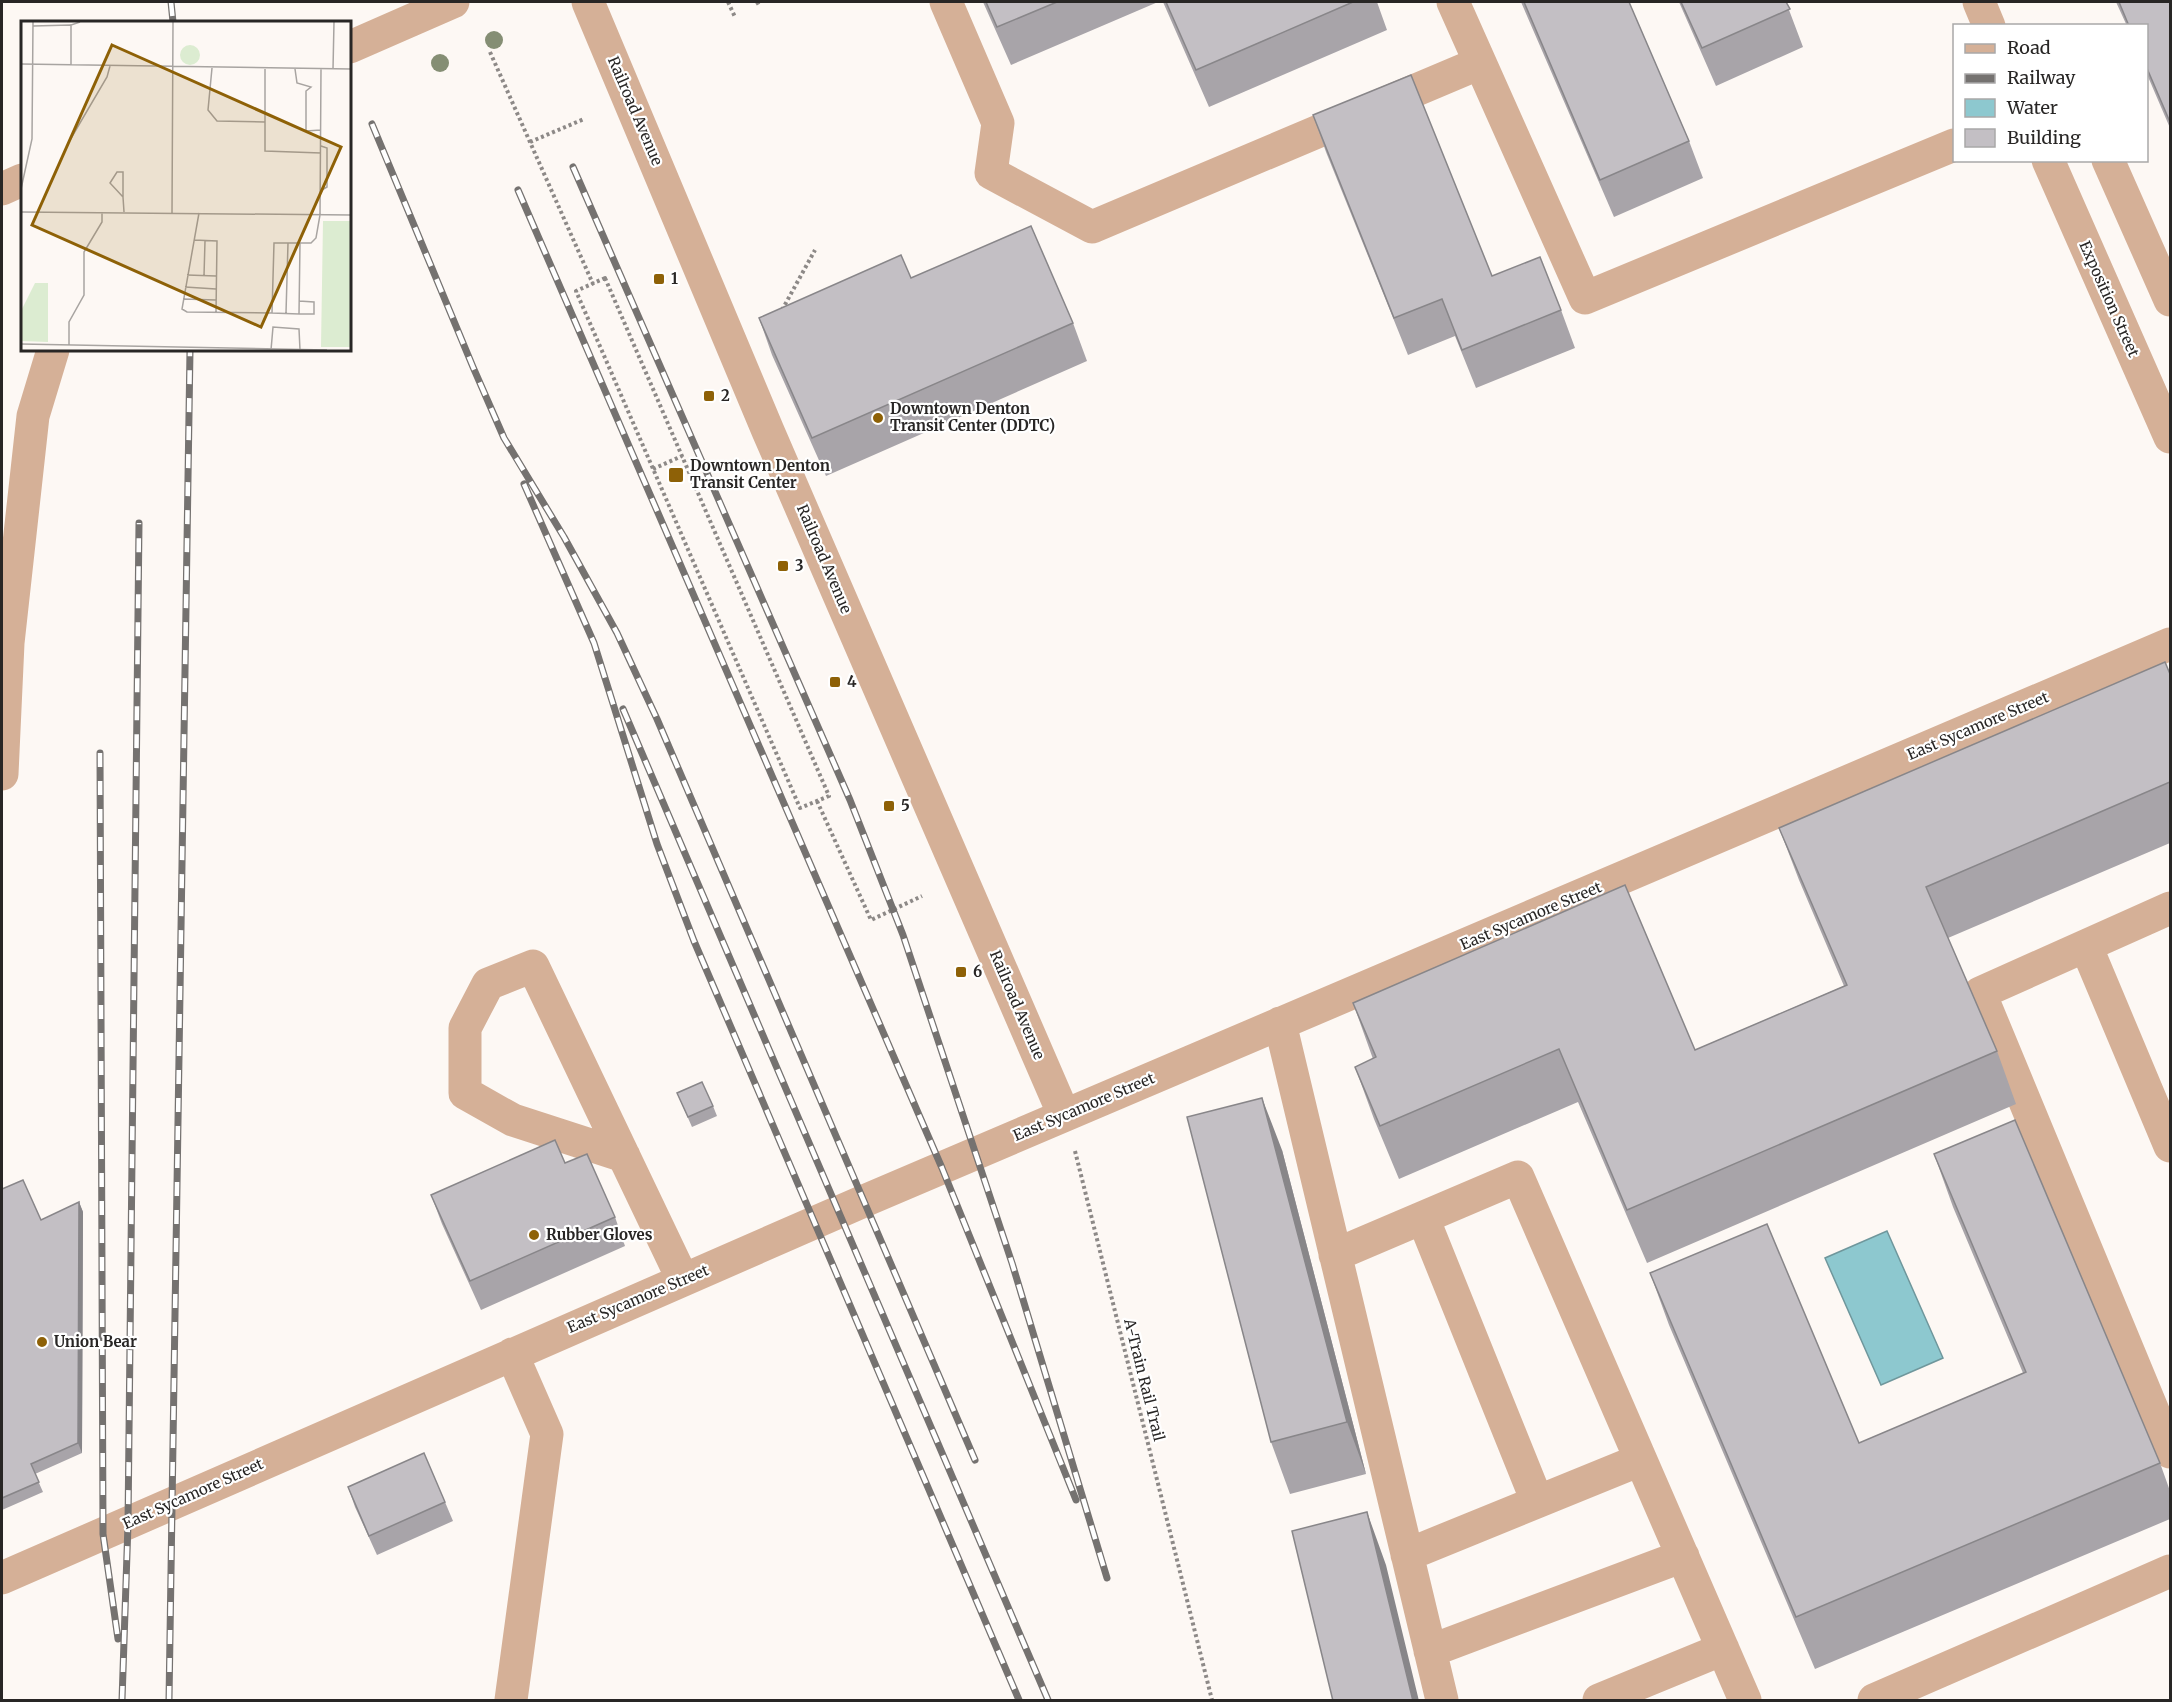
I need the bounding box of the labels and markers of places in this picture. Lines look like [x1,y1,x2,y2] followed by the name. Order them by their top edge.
[671,269,678,288] place label: 1
[652,272,666,286] marker: 1
[721,386,730,405] place label: 2
[702,389,716,403] marker: 2
[890,399,1055,435] place label: Downtown Denton Transit Center (DDTC)
[871,411,885,425] marker: Downtown Denton Transit Center (DDTC)
[690,456,830,492] place label: Downtown Denton Transit Center
[667,466,685,484] marker: Downtown Denton Transit Center
[795,556,804,575] place label: 3
[776,559,790,573] marker: 3
[847,672,857,691] place label: 4
[828,675,842,689] marker: 4
[901,796,910,815] place label: 5
[882,799,896,813] marker: 5
[973,962,982,981] place label: 6
[954,965,968,979] marker: 6
[546,1225,653,1244] place label: Rubber Gloves
[527,1228,541,1242] marker: Rubber Gloves
[54,1332,137,1351] place label: Union Bear
[35,1335,49,1349] marker: Union Bear

